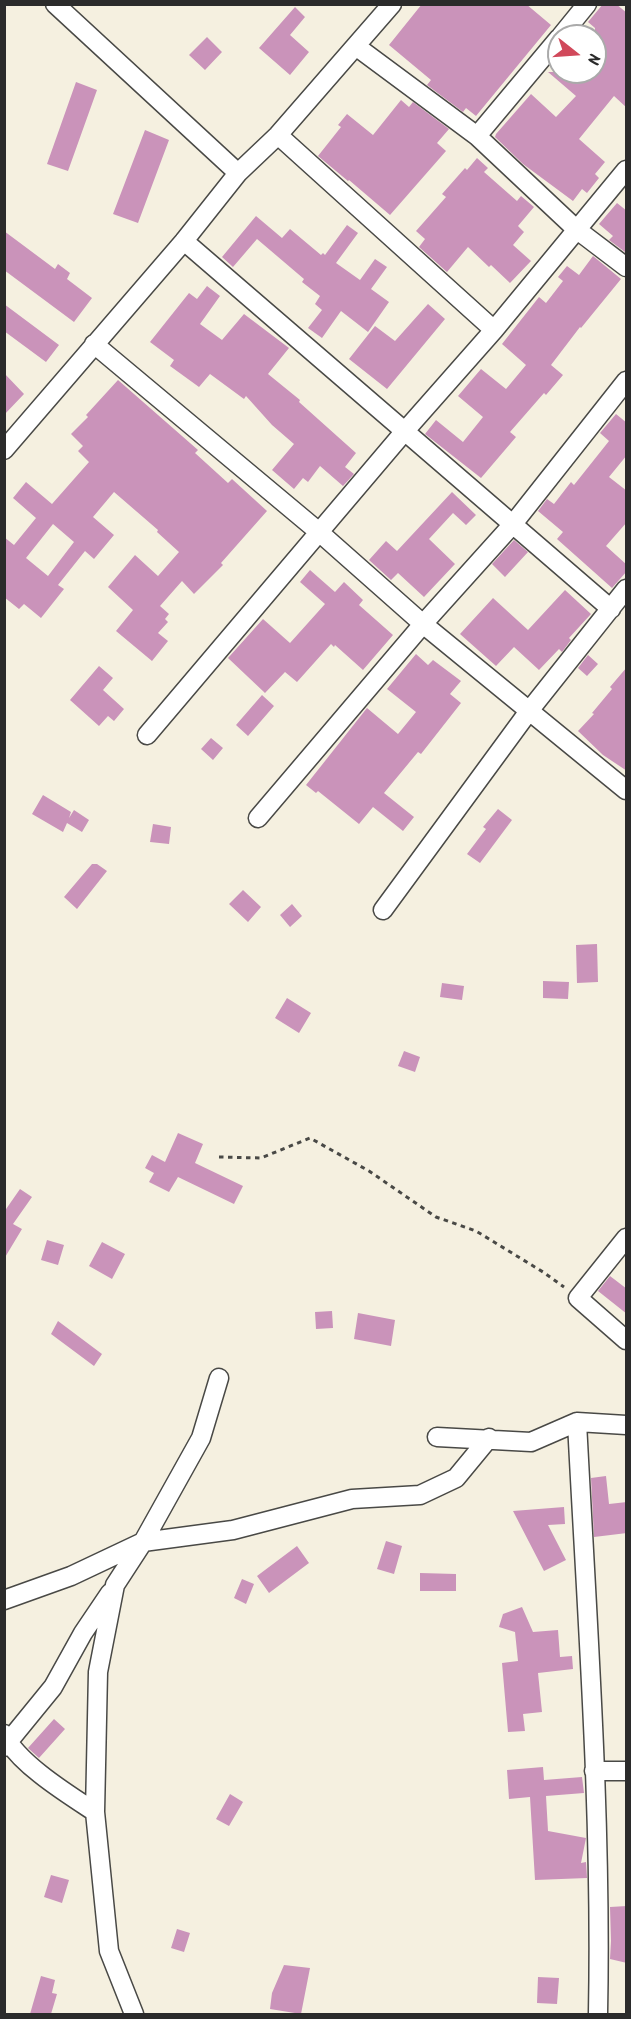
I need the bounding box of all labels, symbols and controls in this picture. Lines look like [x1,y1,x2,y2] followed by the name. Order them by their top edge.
[547,24,607,84] north arrow
[579,50,606,67] text: N

